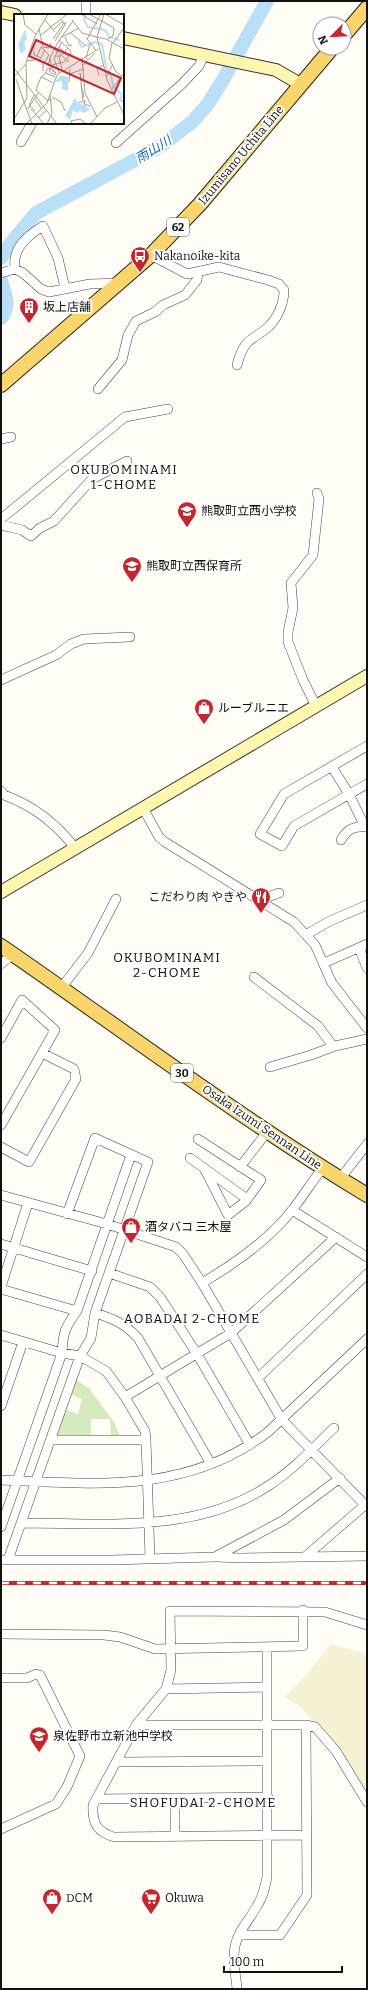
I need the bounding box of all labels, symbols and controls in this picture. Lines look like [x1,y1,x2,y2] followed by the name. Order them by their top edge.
[14,14,124,124] inset map
[312,16,352,56] north arrow
[315,33,331,46] text: N
[196,103,286,207] street label: Izumisano Uchita Line
[133,132,175,166] water label: 雨山川
[167,218,189,236] road number: 62
[129,245,151,273] bus stop icon: Nakanoike-kita
[154,249,241,263] place label: Nakanoike-kita
[18,296,40,324] building icon: 坂上店舗
[43,300,91,314] place label: 坂上店舗
[70,462,178,492] district label: OKUBOMINAMI 1-CHOME
[176,500,198,528] school or university icon: 熊取町立西小学校
[201,504,297,518] place label: 熊取町立西小学校
[121,555,143,583] school or university icon: 熊取町立西保育所
[146,559,242,573] place label: 熊取町立西保育所
[193,697,215,725] shop icon: ルーブルニエ
[218,701,289,715] place label: ルーブルニエ
[250,886,272,914] restaurant icon: こだわり肉 やきや
[149,890,247,904] place label: こだわり肉 やきや
[113,950,221,980] district label: OKUBOMINAMI 2-CHOME
[171,1064,193,1082] road number: 30
[200,1082,324,1172] street label: Osaka Izumi Sennan Line
[120,1216,142,1244] shop icon: 酒タバコ 三木屋
[145,1220,231,1234] place label: 酒タバコ 三木屋
[124,1311,260,1326] district label: AOBADAI 2-CHOME
[28,1725,50,1753] school or university icon: 泉佐野市立新池中学校
[53,1729,173,1743] place label: 泉佐野市立新池中学校
[130,1795,276,1810] district label: SHOFUDAI 2-CHOME
[41,1887,63,1915] shop icon: DCM
[140,1887,162,1915] supermarket icon: Okuwa
[66,1891,93,1905] place label: DCM
[165,1891,204,1905] place label: Okuwa
[224,1948,342,1974] scale bar
[230,1955,265,1969] text: 100 m

